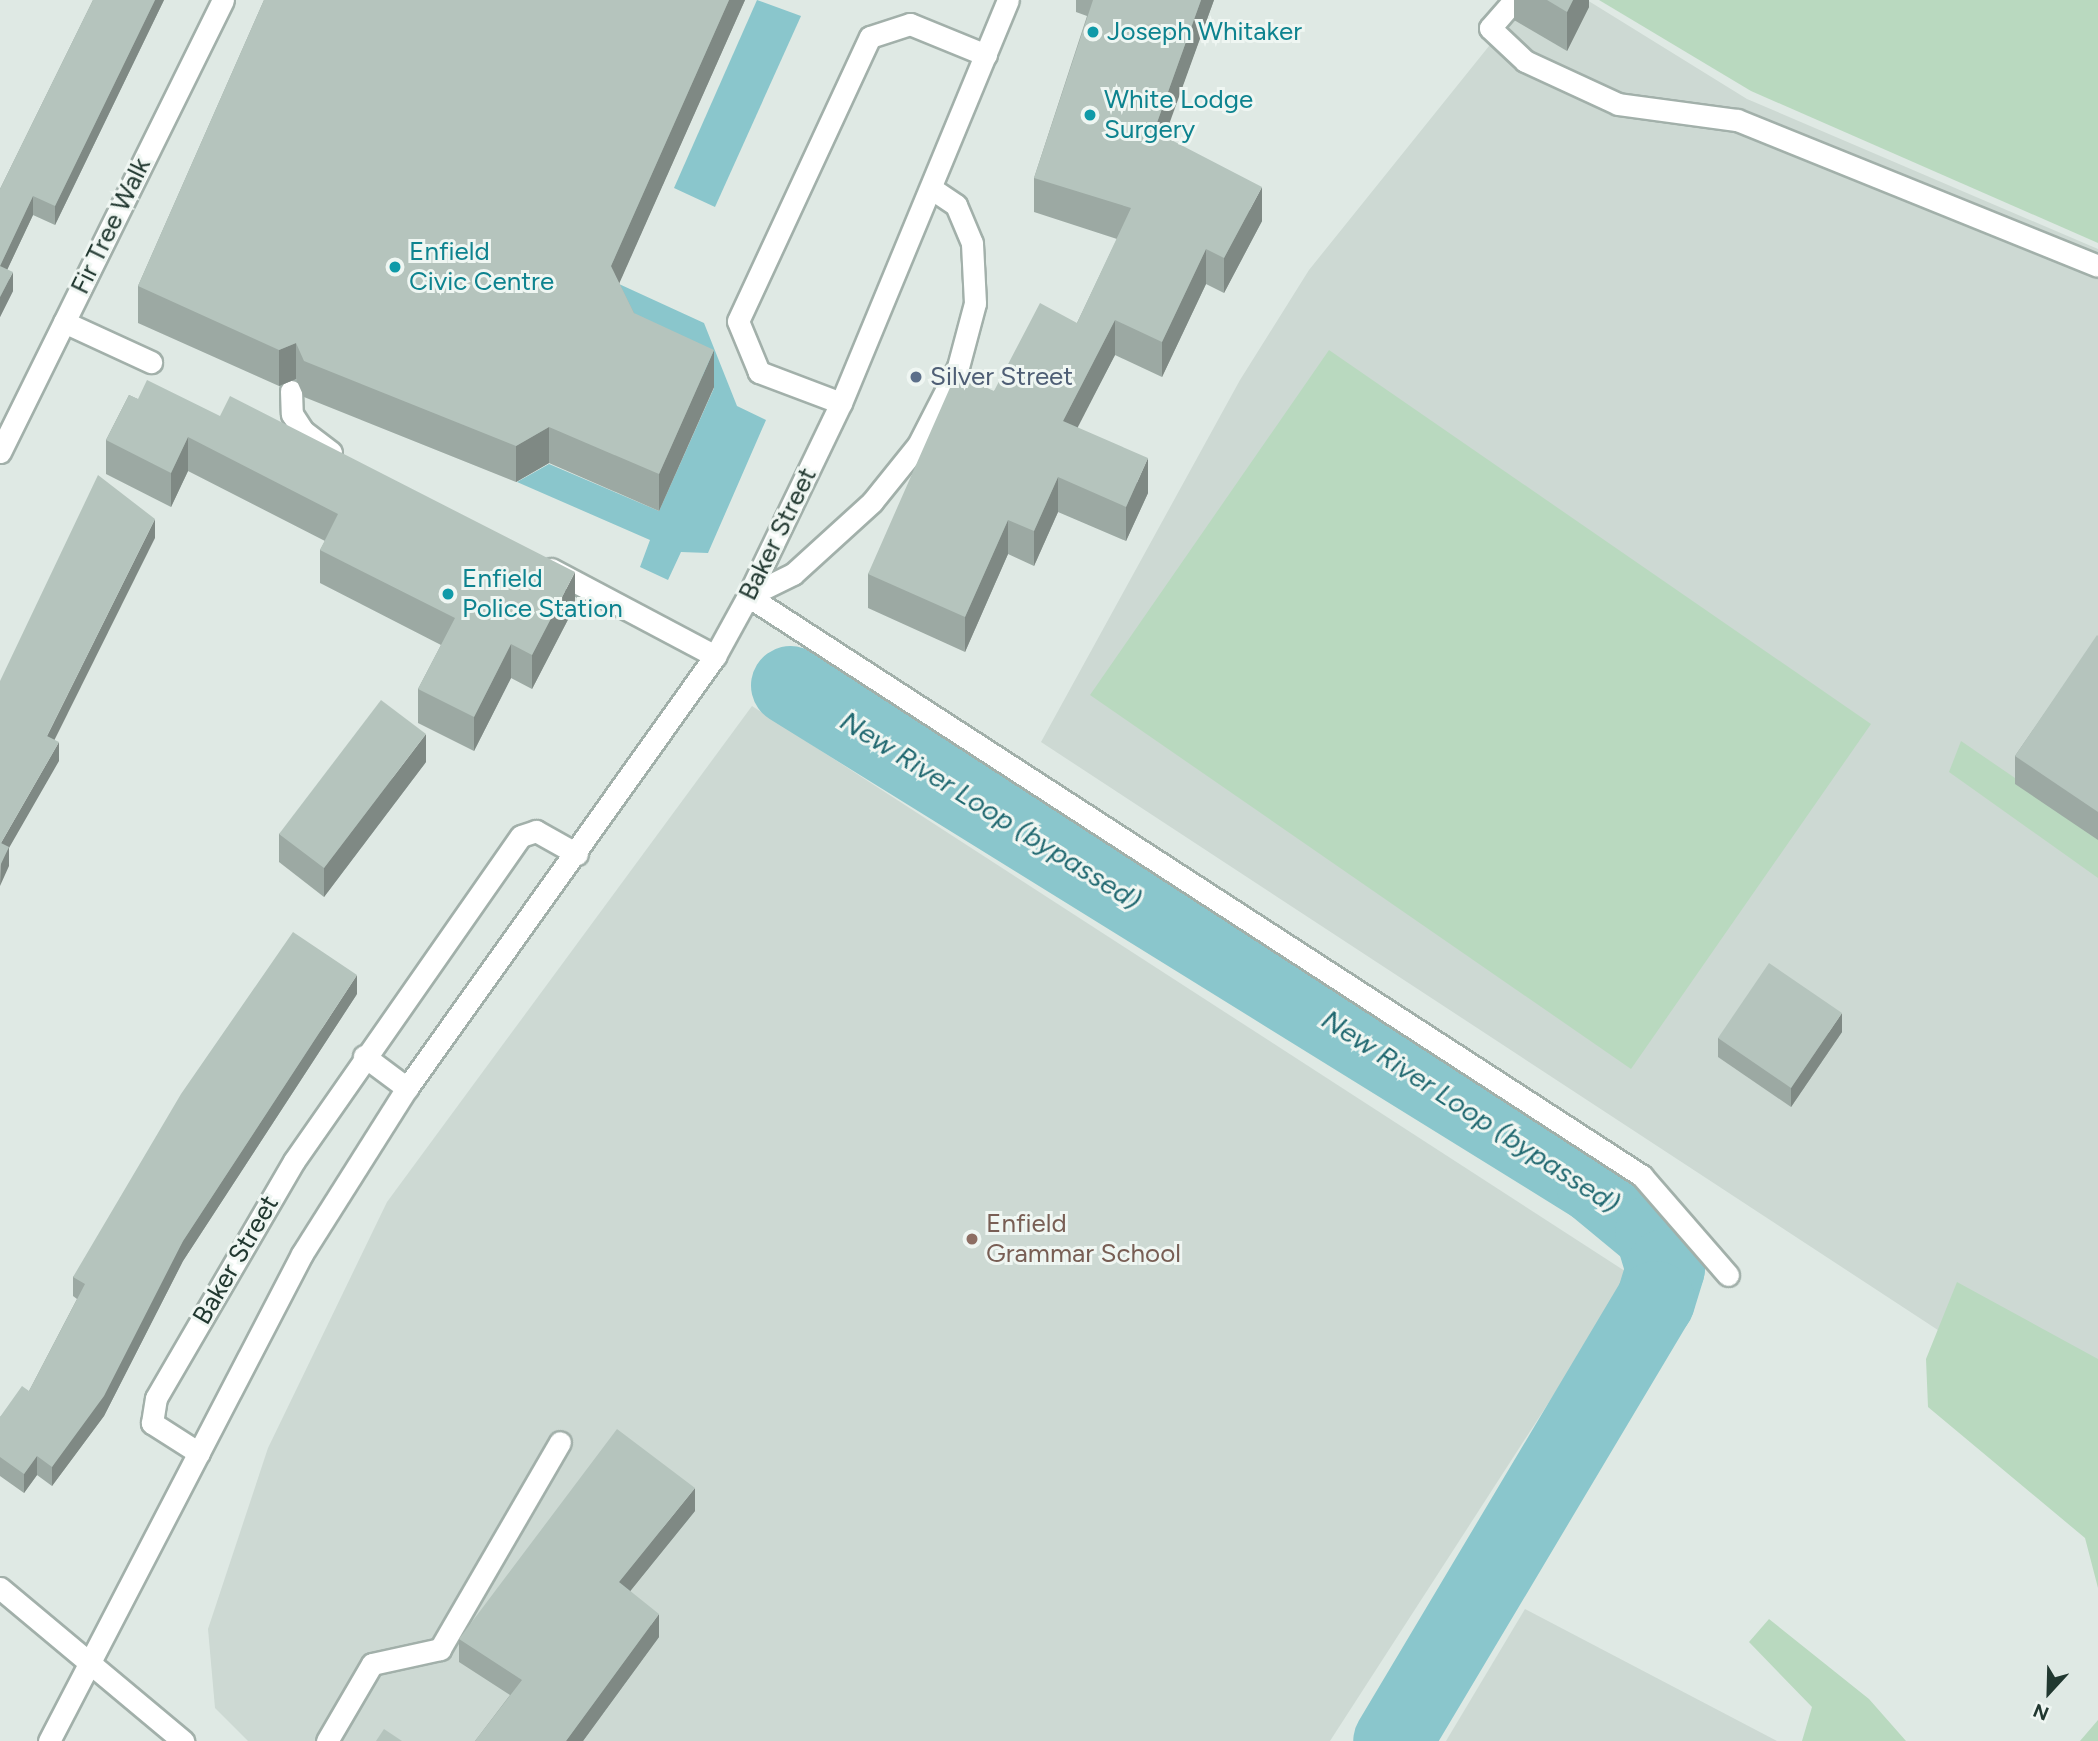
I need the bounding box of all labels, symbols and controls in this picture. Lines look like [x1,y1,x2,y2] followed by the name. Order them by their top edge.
[1107,16,1302,48] place label: Joseph Whitaker
[1085,24,1101,40] marker: Joseph Whitaker
[1104,84,1253,146] place label: White Lodge Surgery
[1082,107,1098,123] marker: White Lodge Surgery
[65,153,157,299] street label: Fir Tree Walk
[409,236,554,298] place label: Enfield Civic Centre
[387,259,403,275] marker: Enfield Civic Centre
[930,361,1073,393] place label: Silver Street
[908,369,924,385] marker: Silver Street
[732,463,824,605] street label: Baker Street
[462,563,623,624] place label: Enfield Police Station
[440,586,456,602] marker: Enfield Police Station
[834,703,1148,917] water label: New River Loop (bypassed)
[1316,1002,1626,1220] water label: New River Loop (bypassed)
[187,1190,285,1330] street label: Baker Street
[986,1208,1181,1270] place label: Enfield Grammar School
[964,1231,980,1247] marker: Enfield Grammar School
[2014,1657,2084,1727] north arrow
[2030,1699,2052,1725] text: N

